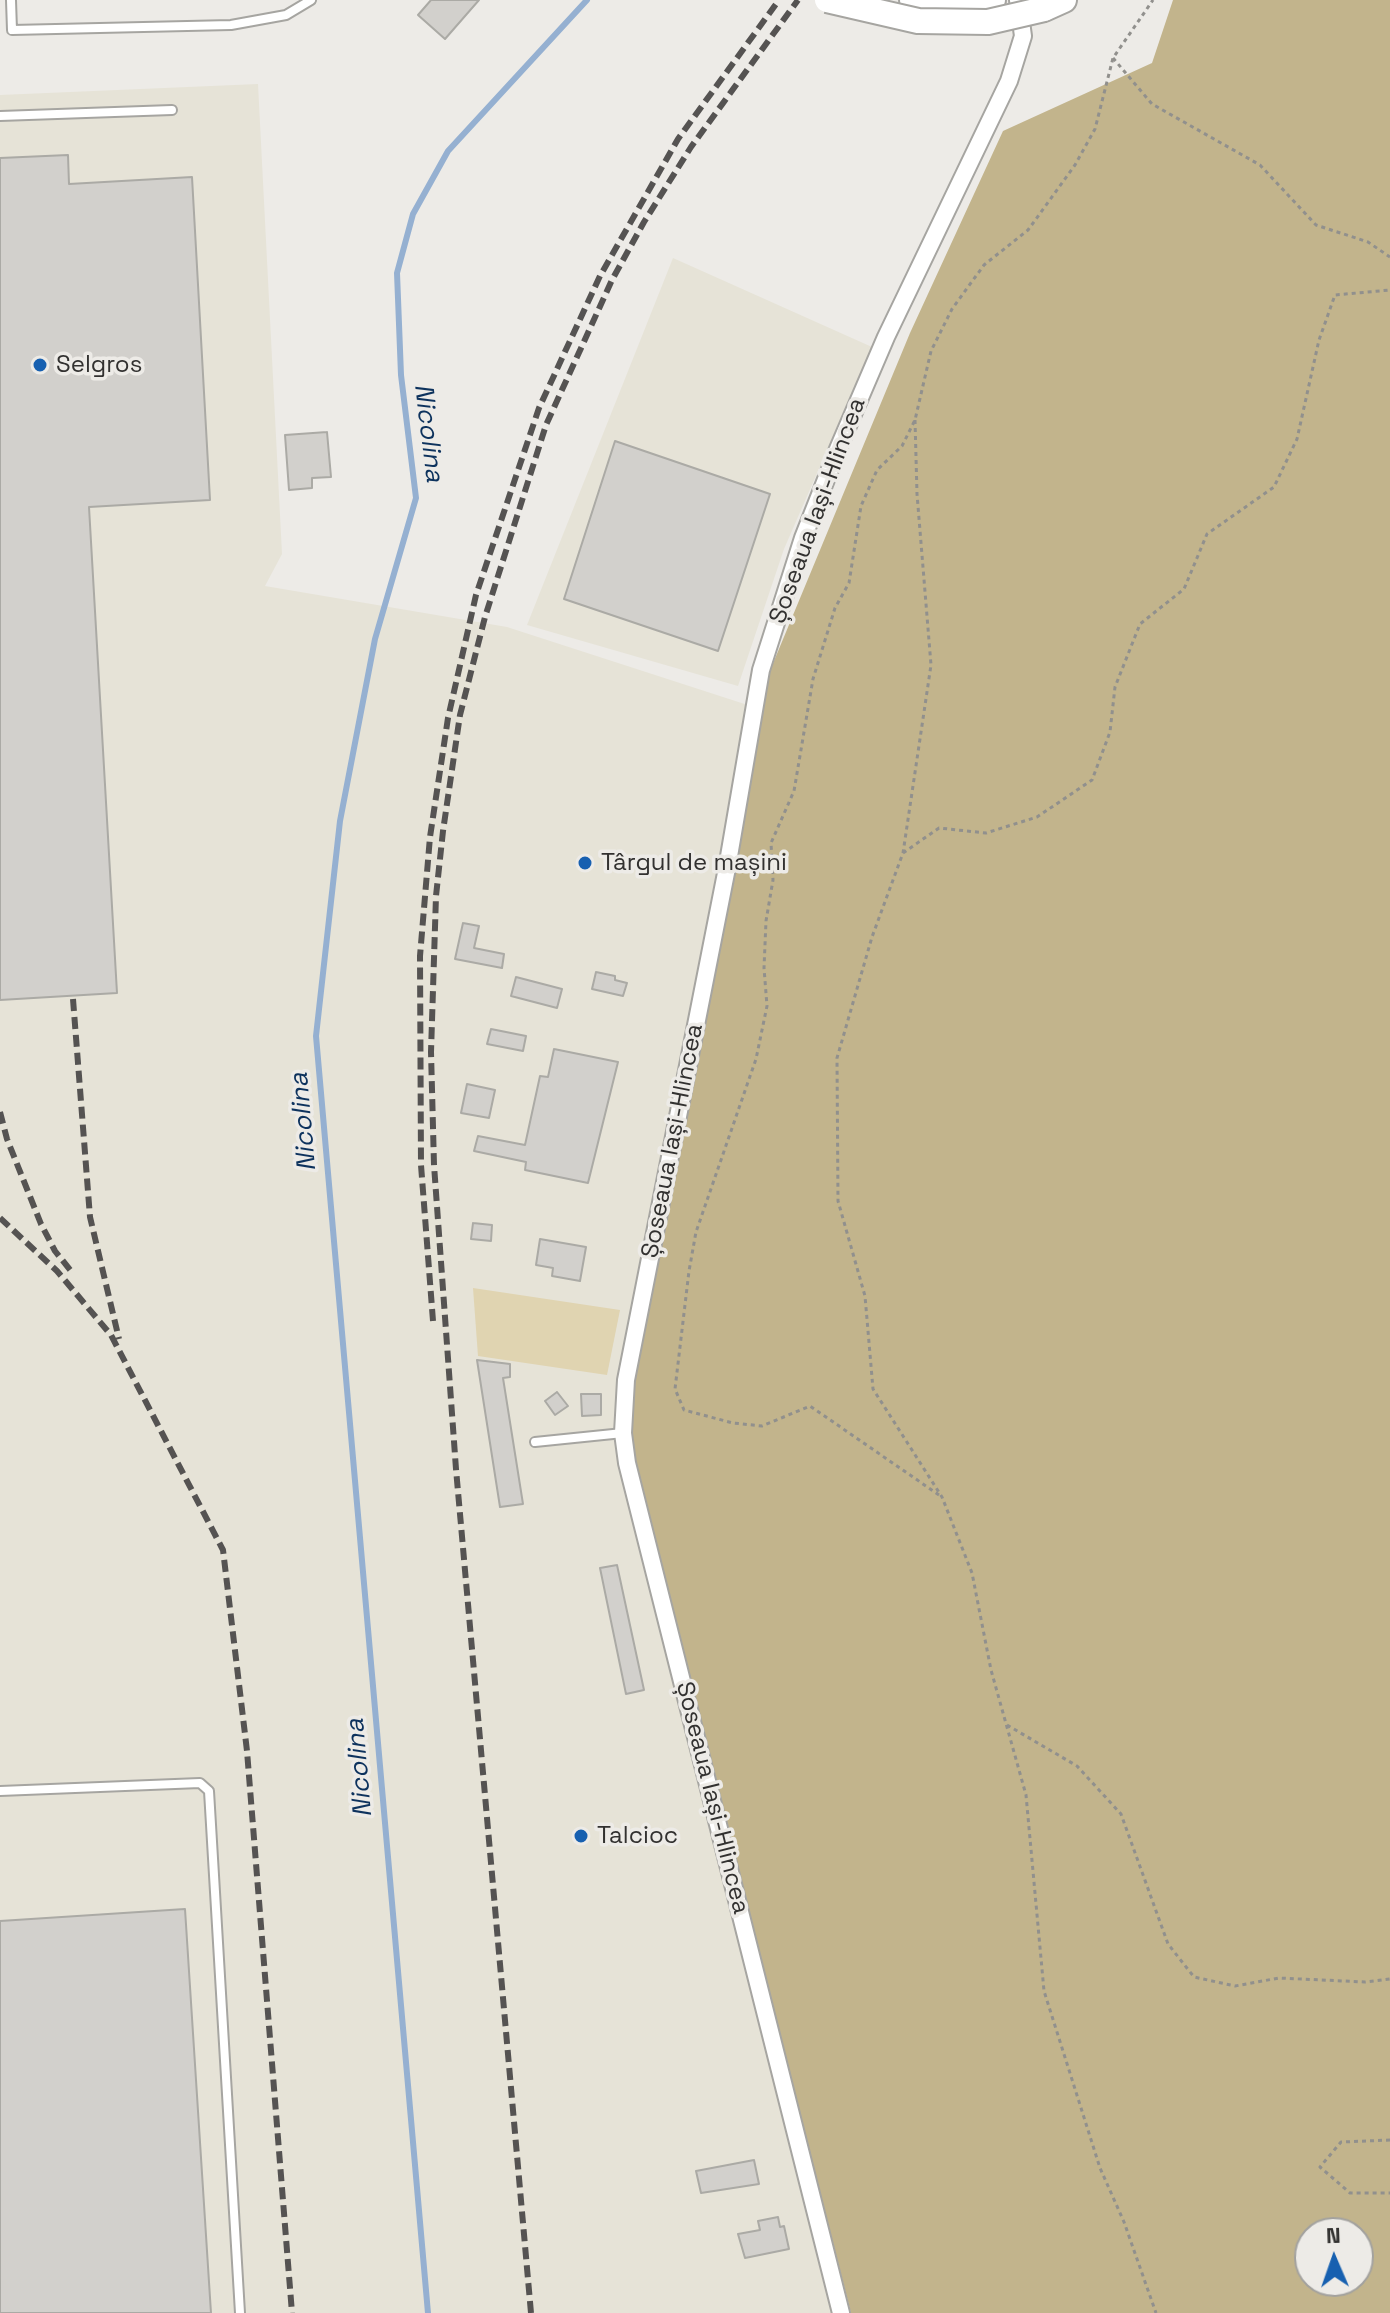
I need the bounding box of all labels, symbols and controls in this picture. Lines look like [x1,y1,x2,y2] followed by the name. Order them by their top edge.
[56,351,142,379] place label: Selgros
[31,356,49,374] marker: Selgros
[406,382,450,484] water label: Nicolina
[764,394,872,628] street label: Șoseaua Iași-Hlincea
[601,849,787,877] place label: Târgul de mașini
[576,854,594,872] marker: Târgul de mașini
[636,1021,710,1261] street label: Șoseaua Iași-Hlincea
[284,1071,324,1173] water label: Nicolina
[669,1679,755,1917] street label: Șoseaua Iași-Hlincea
[340,1717,380,1819] water label: Nicolina
[597,1822,678,1850] place label: Talcioc
[572,1827,590,1845] marker: Talcioc
[1294,2217,1374,2297] north arrow
[1325,2221,1341,2249] text: N

